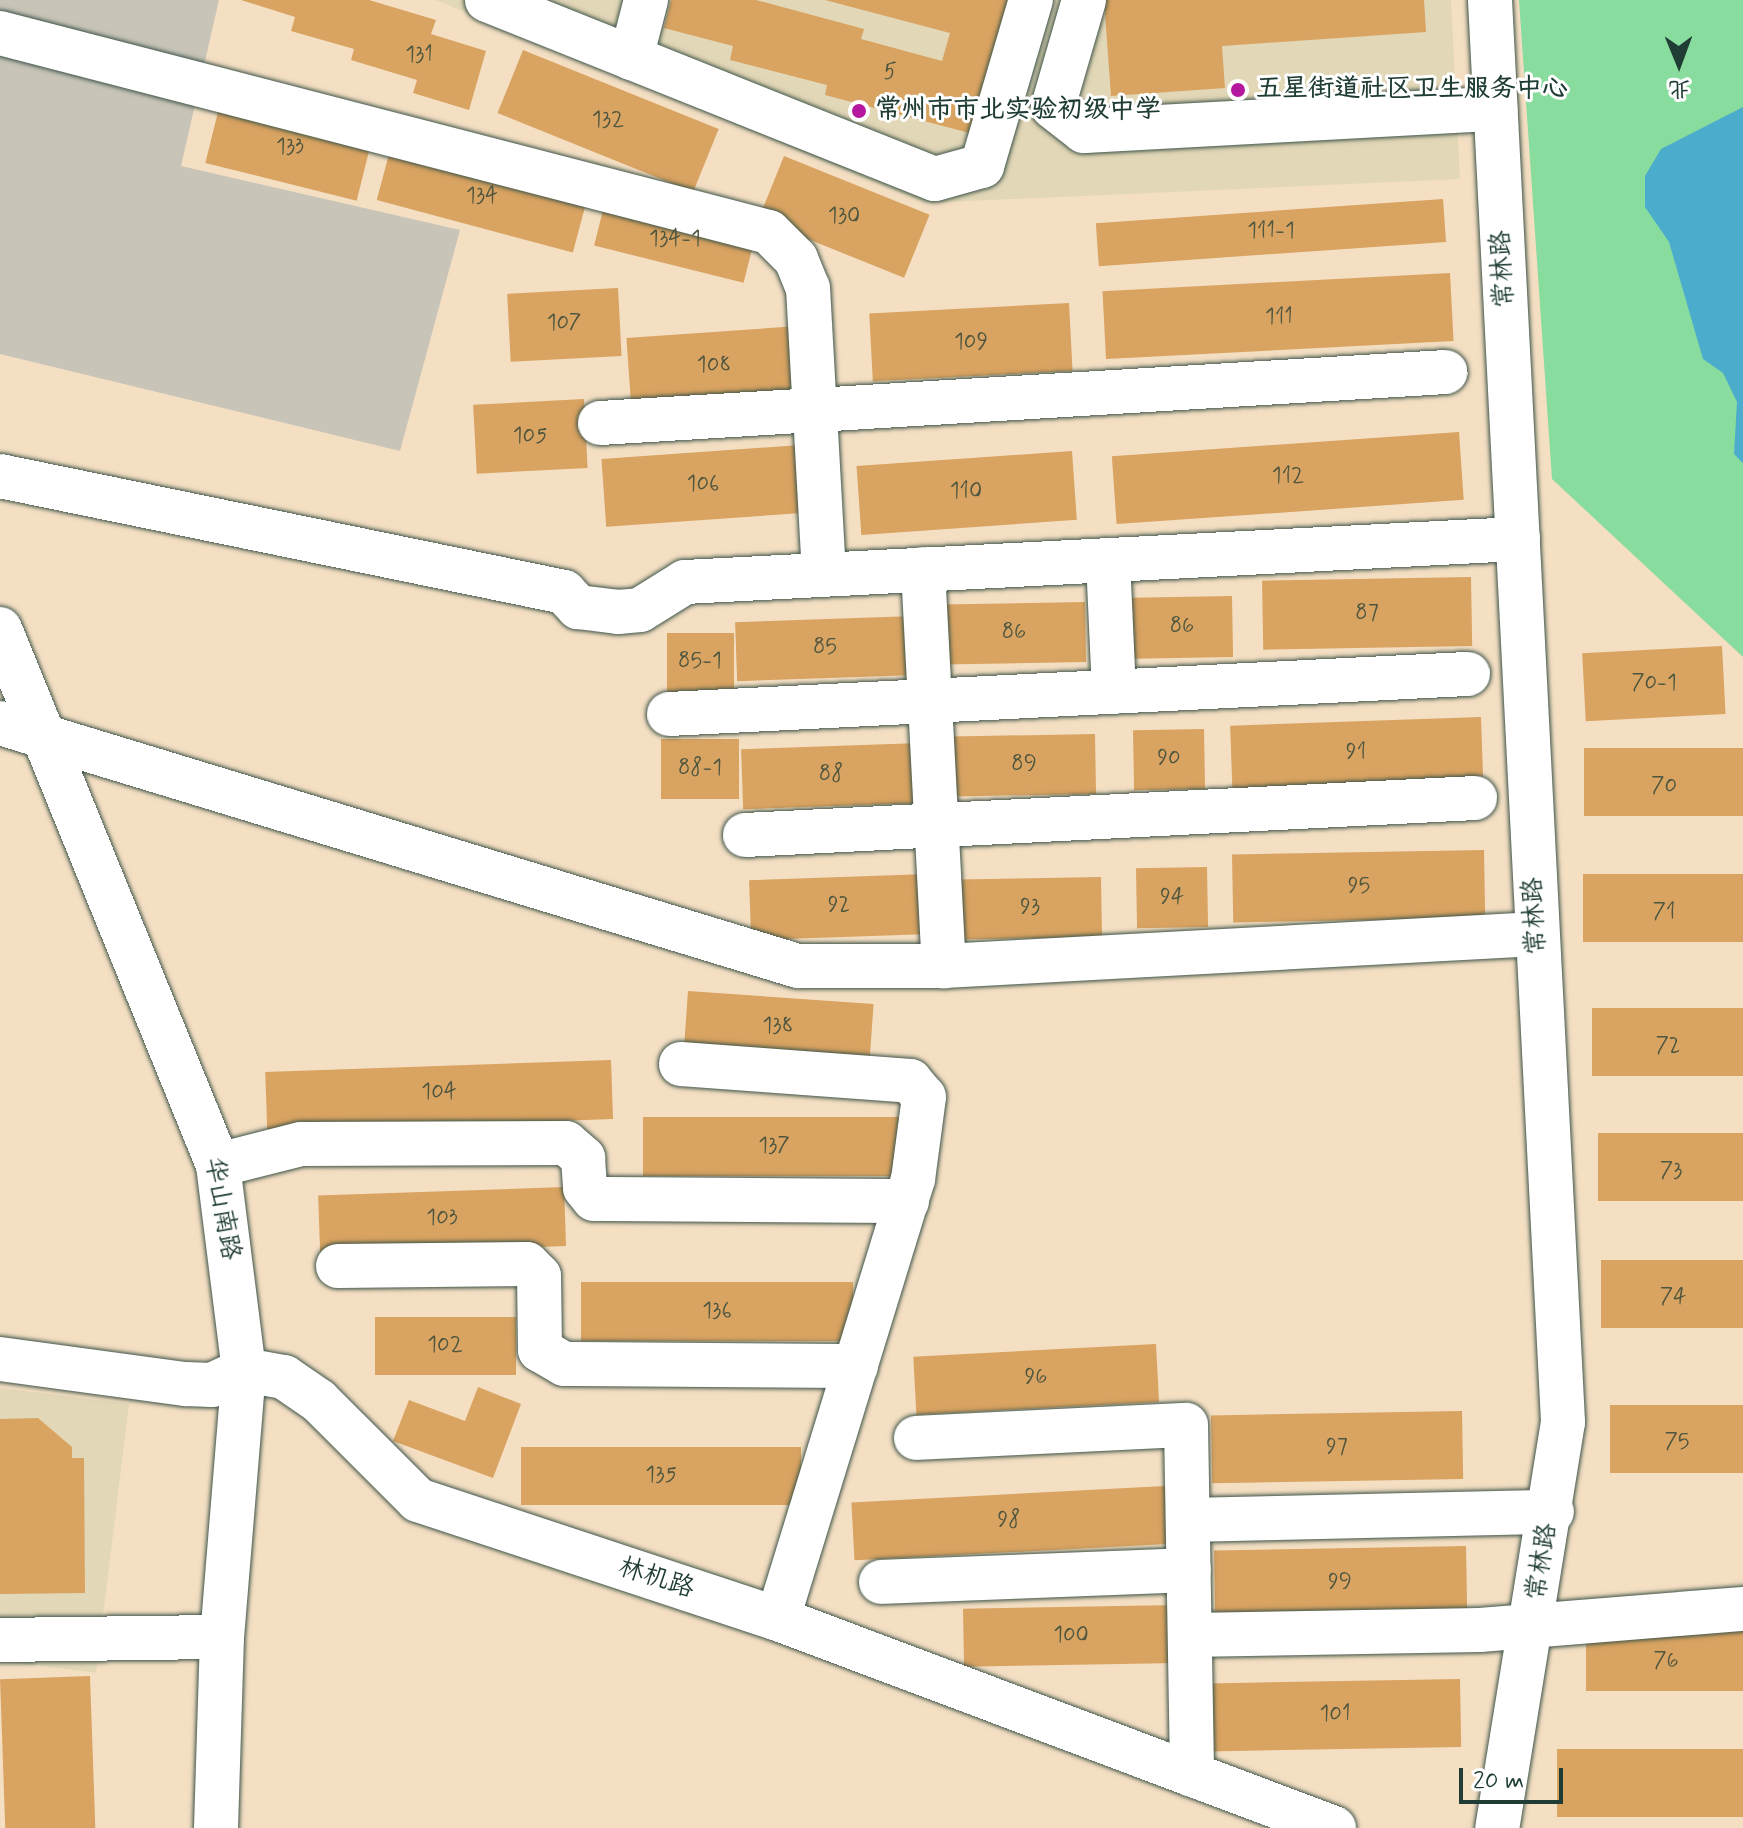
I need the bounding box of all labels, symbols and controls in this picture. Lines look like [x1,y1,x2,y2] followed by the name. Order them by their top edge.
[1639,24,1719,104] north arrow
[405,43,433,69] house number: 131
[883,60,897,86] house number: 5
[1256,74,1568,106] place label: 五星街道社区卫生服务中心
[1668,74,1691,102] text: 北
[1227,79,1249,101] marker: 五星街道社区卫生服务中心
[875,95,1161,127] place label: 常州市市北实验初级中学
[850,102,868,120] marker: 常州市市北实验初级中学
[592,108,624,134] house number: 132
[276,135,304,161] house number: 133
[466,184,498,210] house number: 134
[828,204,860,230] house number: 130
[1247,219,1295,245] house number: 111-1
[649,227,701,253] house number: 134-1
[1486,229,1522,309] street label: 常林路
[1265,305,1293,331] house number: 111
[547,311,581,337] house number: 107
[954,330,988,356] house number: 109
[697,353,731,379] house number: 108
[513,424,547,450] house number: 105
[1272,464,1304,490] house number: 112
[687,472,719,498] house number: 106
[950,479,982,505] house number: 110
[1355,601,1379,627] house number: 87
[1170,614,1194,640] house number: 86
[1002,620,1026,646] house number: 86
[813,635,837,661] house number: 85
[678,649,722,675] house number: 85-1
[1631,671,1677,697] house number: 70-1
[1346,740,1366,766] house number: 91
[1157,746,1181,772] house number: 90
[1011,752,1037,778] house number: 89
[678,756,722,782] house number: 88-1
[819,762,843,788] house number: 88
[1651,774,1677,800] house number: 70
[1348,874,1370,900] house number: 95
[1518,876,1554,956] street label: 常林路
[1160,885,1184,911] house number: 94
[828,893,850,919] house number: 92
[1020,895,1040,921] house number: 93
[1653,900,1675,926] house number: 71
[762,1014,794,1040] house number: 138
[1656,1034,1680,1060] house number: 72
[421,1080,457,1106] house number: 104
[758,1134,790,1160] house number: 137
[197,1155,245,1263] street label: 华山南路
[1660,1159,1682,1185] house number: 73
[426,1206,458,1232] house number: 103
[1660,1285,1686,1311] house number: 74
[702,1299,732,1325] house number: 136
[427,1333,463,1359] house number: 102
[1025,1365,1047,1391] house number: 96
[1664,1430,1690,1456] house number: 75
[1326,1435,1348,1461] house number: 97
[645,1463,677,1489] house number: 135
[998,1508,1020,1534] house number: 98
[1521,1521,1565,1603] street label: 常林路
[614,1552,698,1606] street label: 林机路
[1328,1570,1352,1596] house number: 99
[1053,1623,1089,1649] house number: 100
[1653,1649,1679,1675] house number: 76
[1320,1702,1350,1728] house number: 101
[1463,1752,1567,1802] scale bar
[1473,1766,1524,1797] text: 20 m

